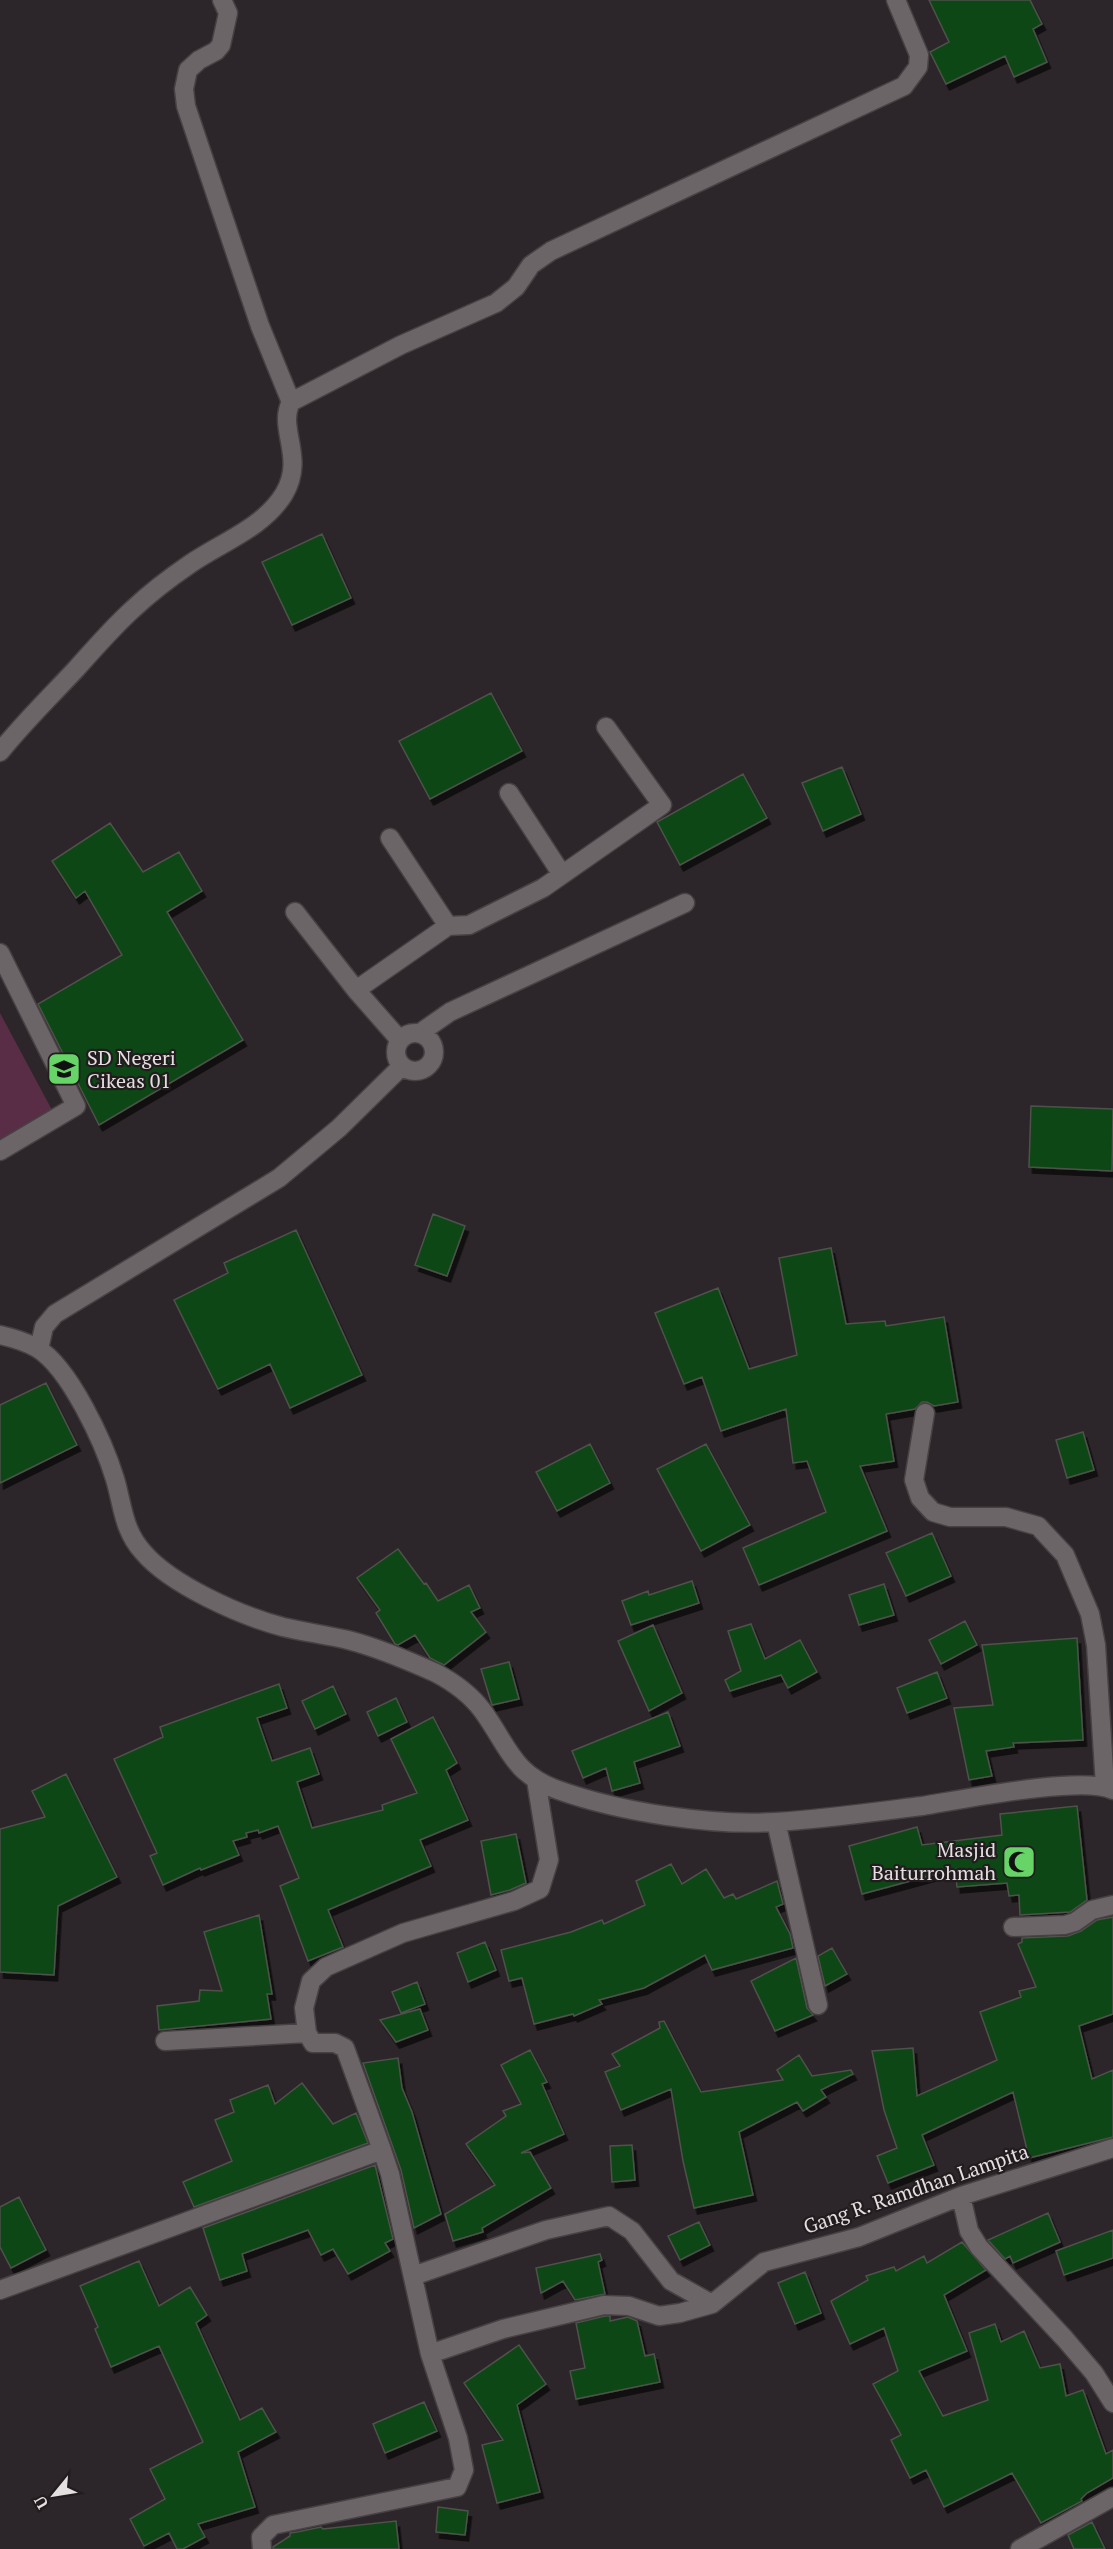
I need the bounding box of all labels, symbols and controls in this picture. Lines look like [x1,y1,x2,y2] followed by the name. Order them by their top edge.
[87,1044,176,1094] place label: SD Negeri Cikeas 01
[46,1051,82,1087] school or university icon: SD Negeri Cikeas 01
[871,1836,996,1886] place label: Masjid Baiturrohmah
[1001,1844,1037,1880] mosque icon: Masjid Baiturrohmah
[800,2137,1032,2240] street label: Gang R. Ramdhan Lampita
[24,2465,84,2525] north arrow
[28,2492,53,2513] text: U

